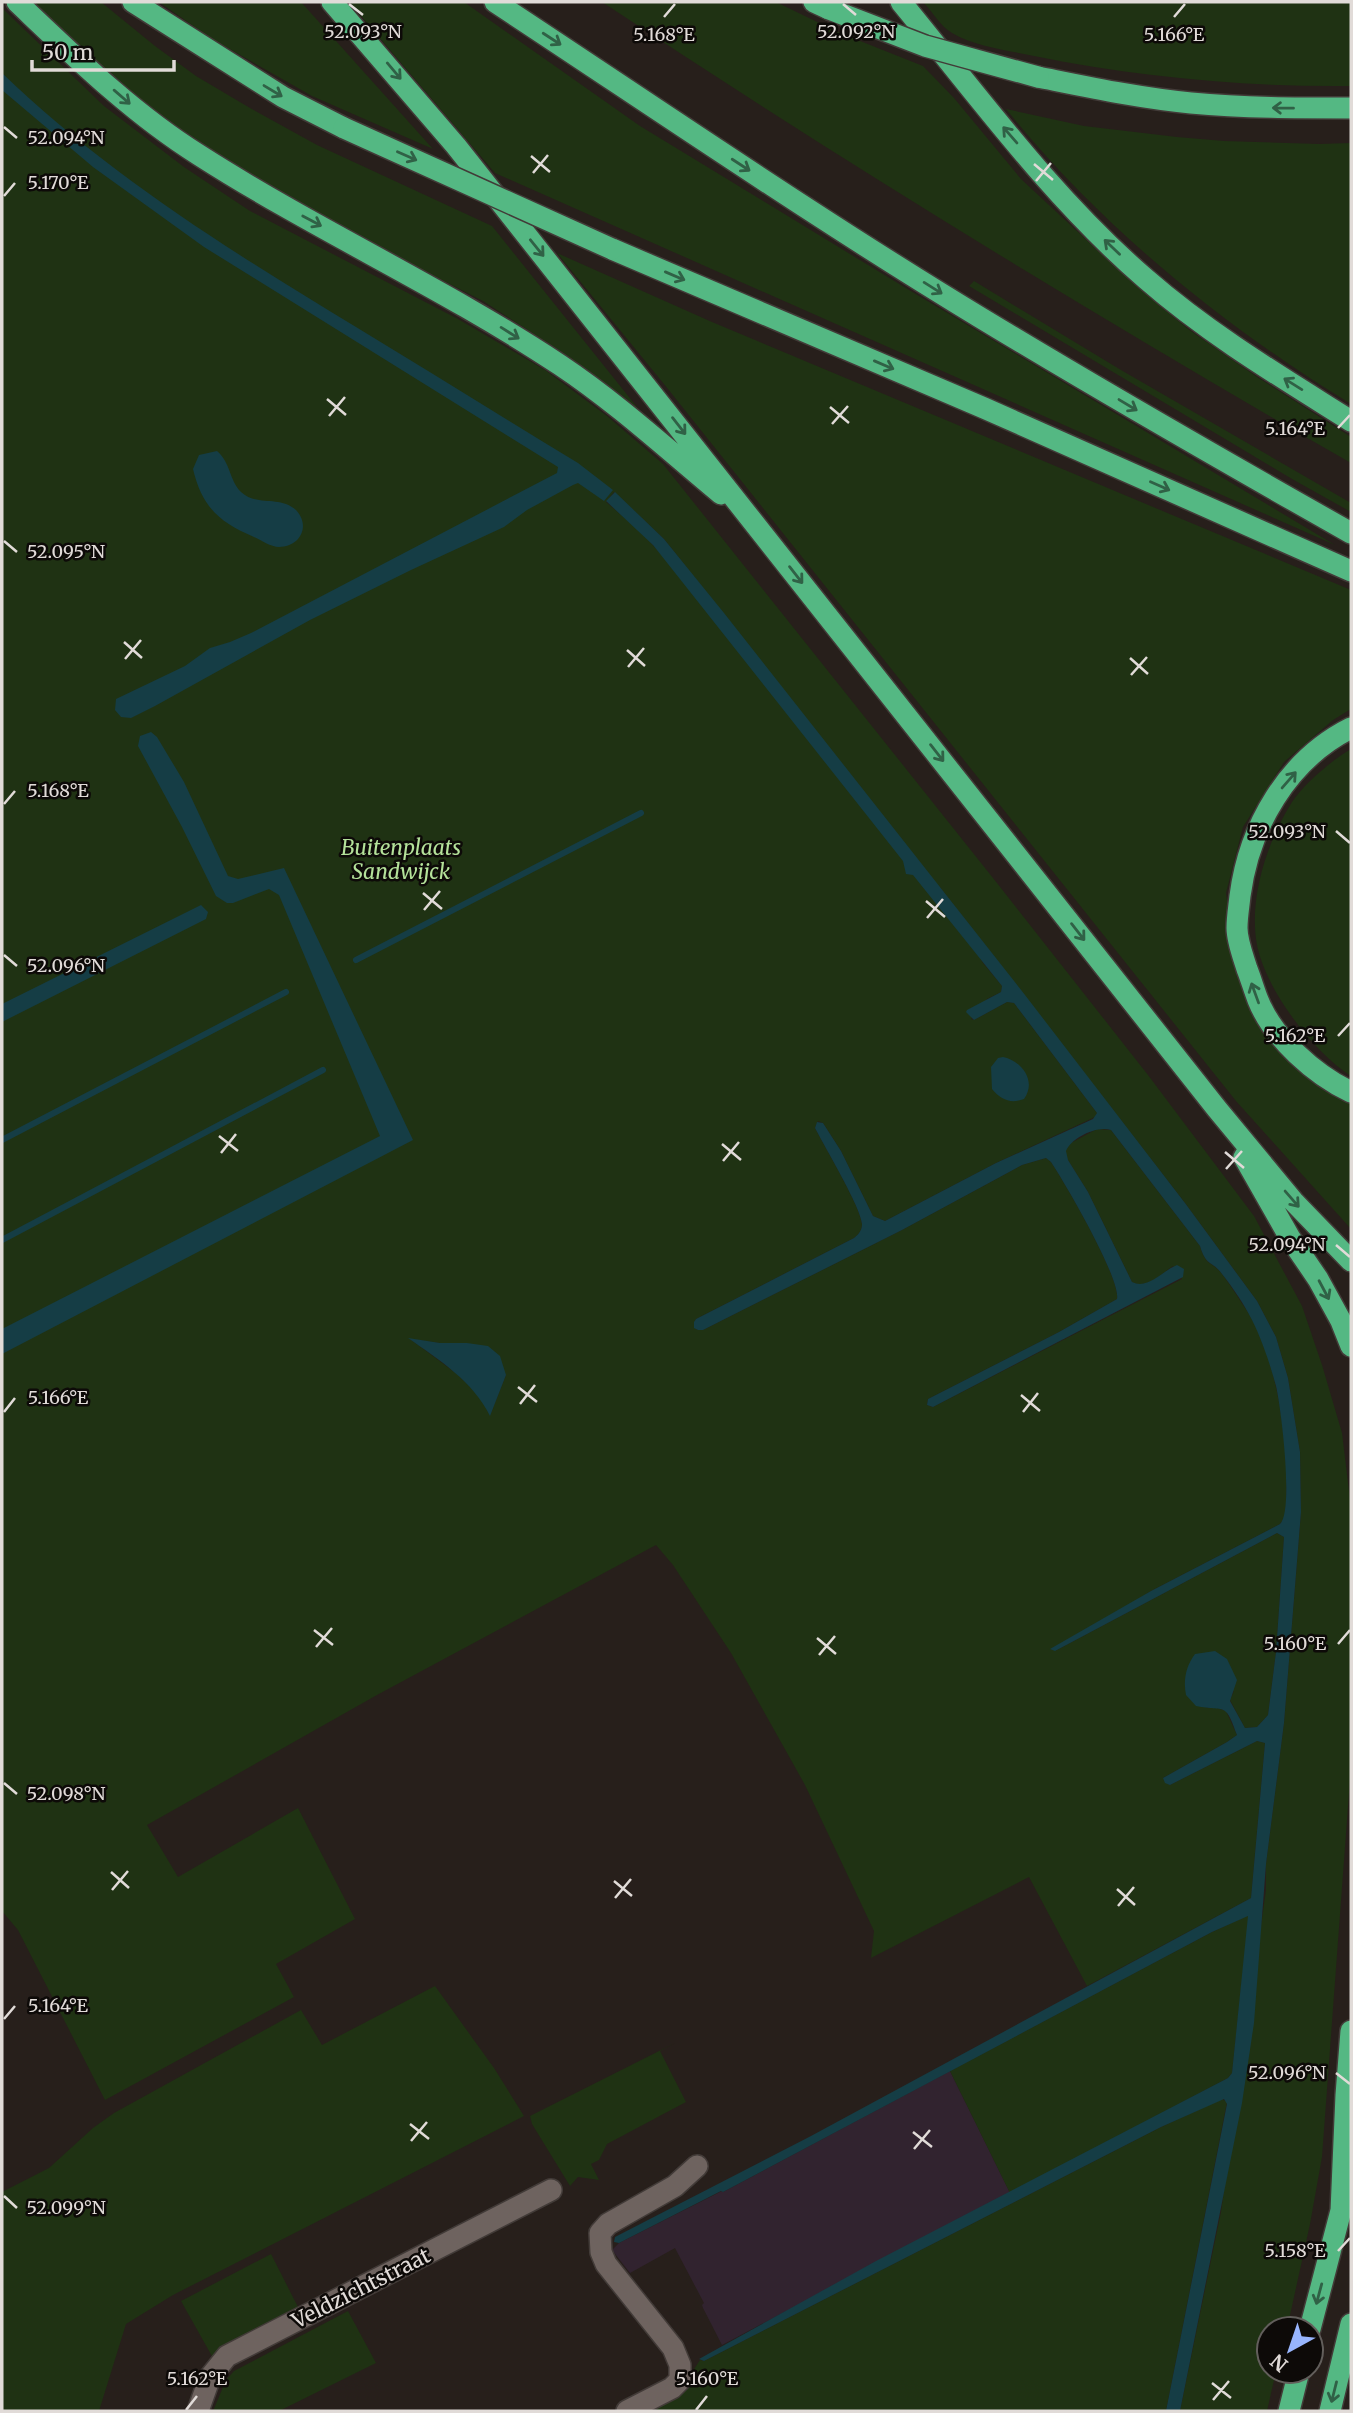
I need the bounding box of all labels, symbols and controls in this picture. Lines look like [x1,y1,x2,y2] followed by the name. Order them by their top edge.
[324,20,402,43] text: 52.093°N
[817,20,895,43] text: 52.092°N
[633,23,695,46] text: 5.168°E
[1144,23,1205,46] text: 5.166°E
[32,28,173,72] scale bar
[541,33,561,47] one-way arrow
[42,39,93,66] text: 50 m
[386,62,401,80] one-way arrow
[262,84,282,98] one-way arrow
[112,89,130,105] one-way arrow
[1272,101,1295,115] one-way arrow
[28,126,105,149] text: 52.094°N
[1002,126,1018,144] one-way arrow
[396,150,417,163] one-way arrow
[731,158,751,172] one-way arrow
[28,171,89,194] text: 5.170°E
[301,215,322,228] one-way arrow
[530,238,545,256] one-way arrow
[1104,239,1121,256] one-way arrow
[664,270,685,283] one-way arrow
[922,281,942,295] one-way arrow
[499,327,519,341] one-way arrow
[873,360,895,373] one-way arrow
[1284,377,1304,391] one-way arrow
[1117,398,1137,412] one-way arrow
[671,416,686,435] one-way arrow
[1265,417,1326,440] text: 5.164°E
[1149,480,1170,493] one-way arrow
[27,540,105,563] text: 52.095°N
[788,565,803,583] one-way arrow
[929,744,944,762] one-way arrow
[1281,771,1297,789] one-way arrow
[27,779,89,802] text: 5.168°E
[1248,820,1326,843] text: 52.093°N
[341,834,461,885] park label: Buitenplaats Sandwijck
[1070,922,1085,941] one-way arrow
[27,954,105,977] text: 52.096°N
[1248,982,1261,1004] one-way arrow
[1265,1024,1326,1047] text: 5.162°E
[1284,1190,1300,1208] one-way arrow
[1249,1233,1326,1256] text: 52.094°N
[1318,1279,1331,1300] one-way arrow
[28,1386,89,1409] text: 5.166°E
[1264,1632,1327,1655] text: 5.160°E
[27,1782,105,1805] text: 52.098°N
[28,1994,89,2017] text: 5.164°E
[1248,2061,1326,2084] text: 52.096°N
[26,2196,106,2219] text: 52.099°N
[1265,2239,1326,2262] text: 5.158°E
[286,2242,435,2335] street label: Veldzichtstraat
[1312,2282,1325,2304] one-way arrow
[1255,2315,1325,2385] north arrow
[1266,2349,1293,2377] text: N
[167,2367,228,2390] text: 5.162°E
[676,2367,739,2390] text: 5.160°E
[1327,2380,1340,2402] one-way arrow

